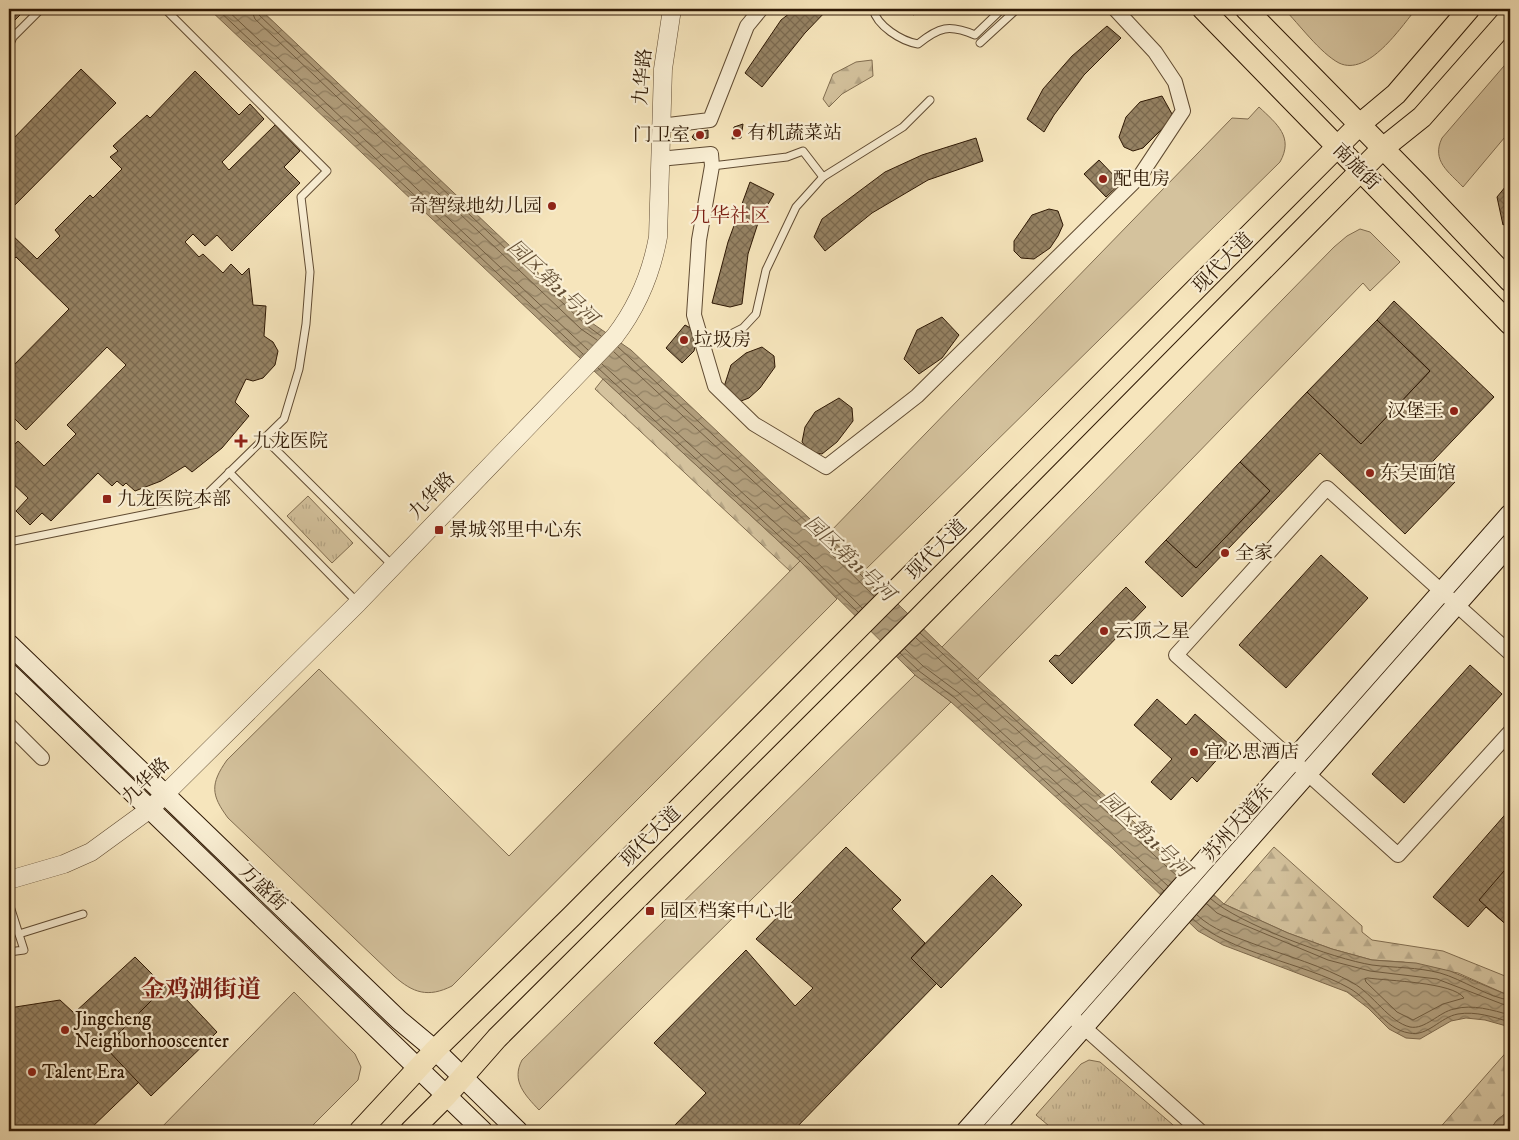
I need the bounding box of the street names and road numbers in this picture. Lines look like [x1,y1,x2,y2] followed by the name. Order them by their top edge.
[629,48,657,106] street label: 九华路
[1328,139,1384,195] street label: 南施街
[1188,228,1258,298] street label: 现代大道
[404,468,460,524] street label: 九华路
[902,515,972,585] street label: 现代大道
[117,753,175,809] street label: 九华路
[1198,780,1278,866] street label: 苏州大道东
[616,802,686,872] street label: 现代大道
[235,860,291,916] street label: 万盛街

